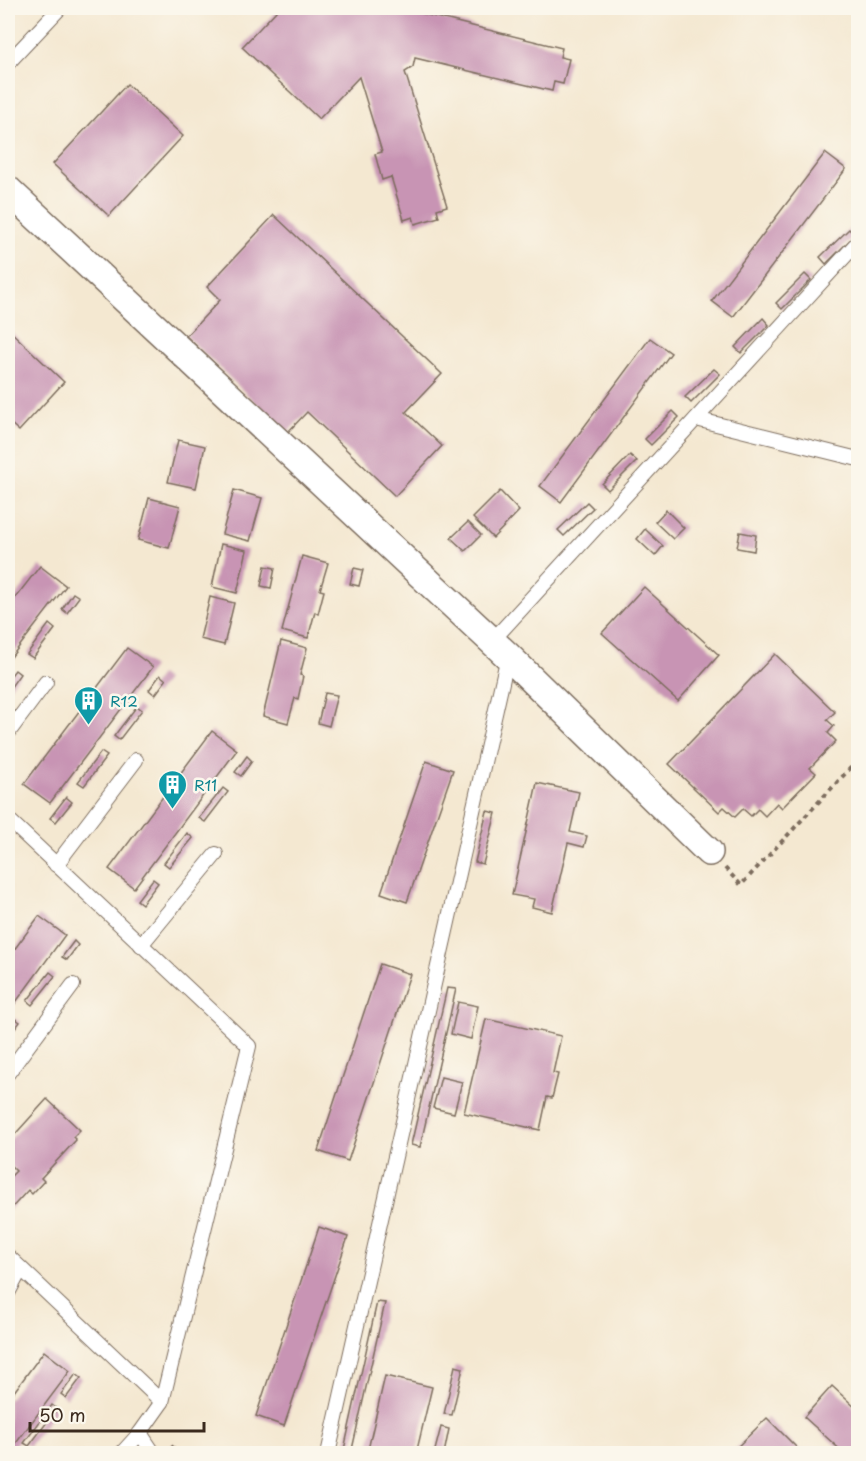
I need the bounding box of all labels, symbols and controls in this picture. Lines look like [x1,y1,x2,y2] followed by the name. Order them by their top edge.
[73,684,105,726] building icon: R12
[110,689,138,712] place label: R12
[157,768,189,810] building icon: R11
[194,773,217,796] place label: R11
[30,1395,204,1433] scale bar
[39,1401,86,1428] text: 50 m

